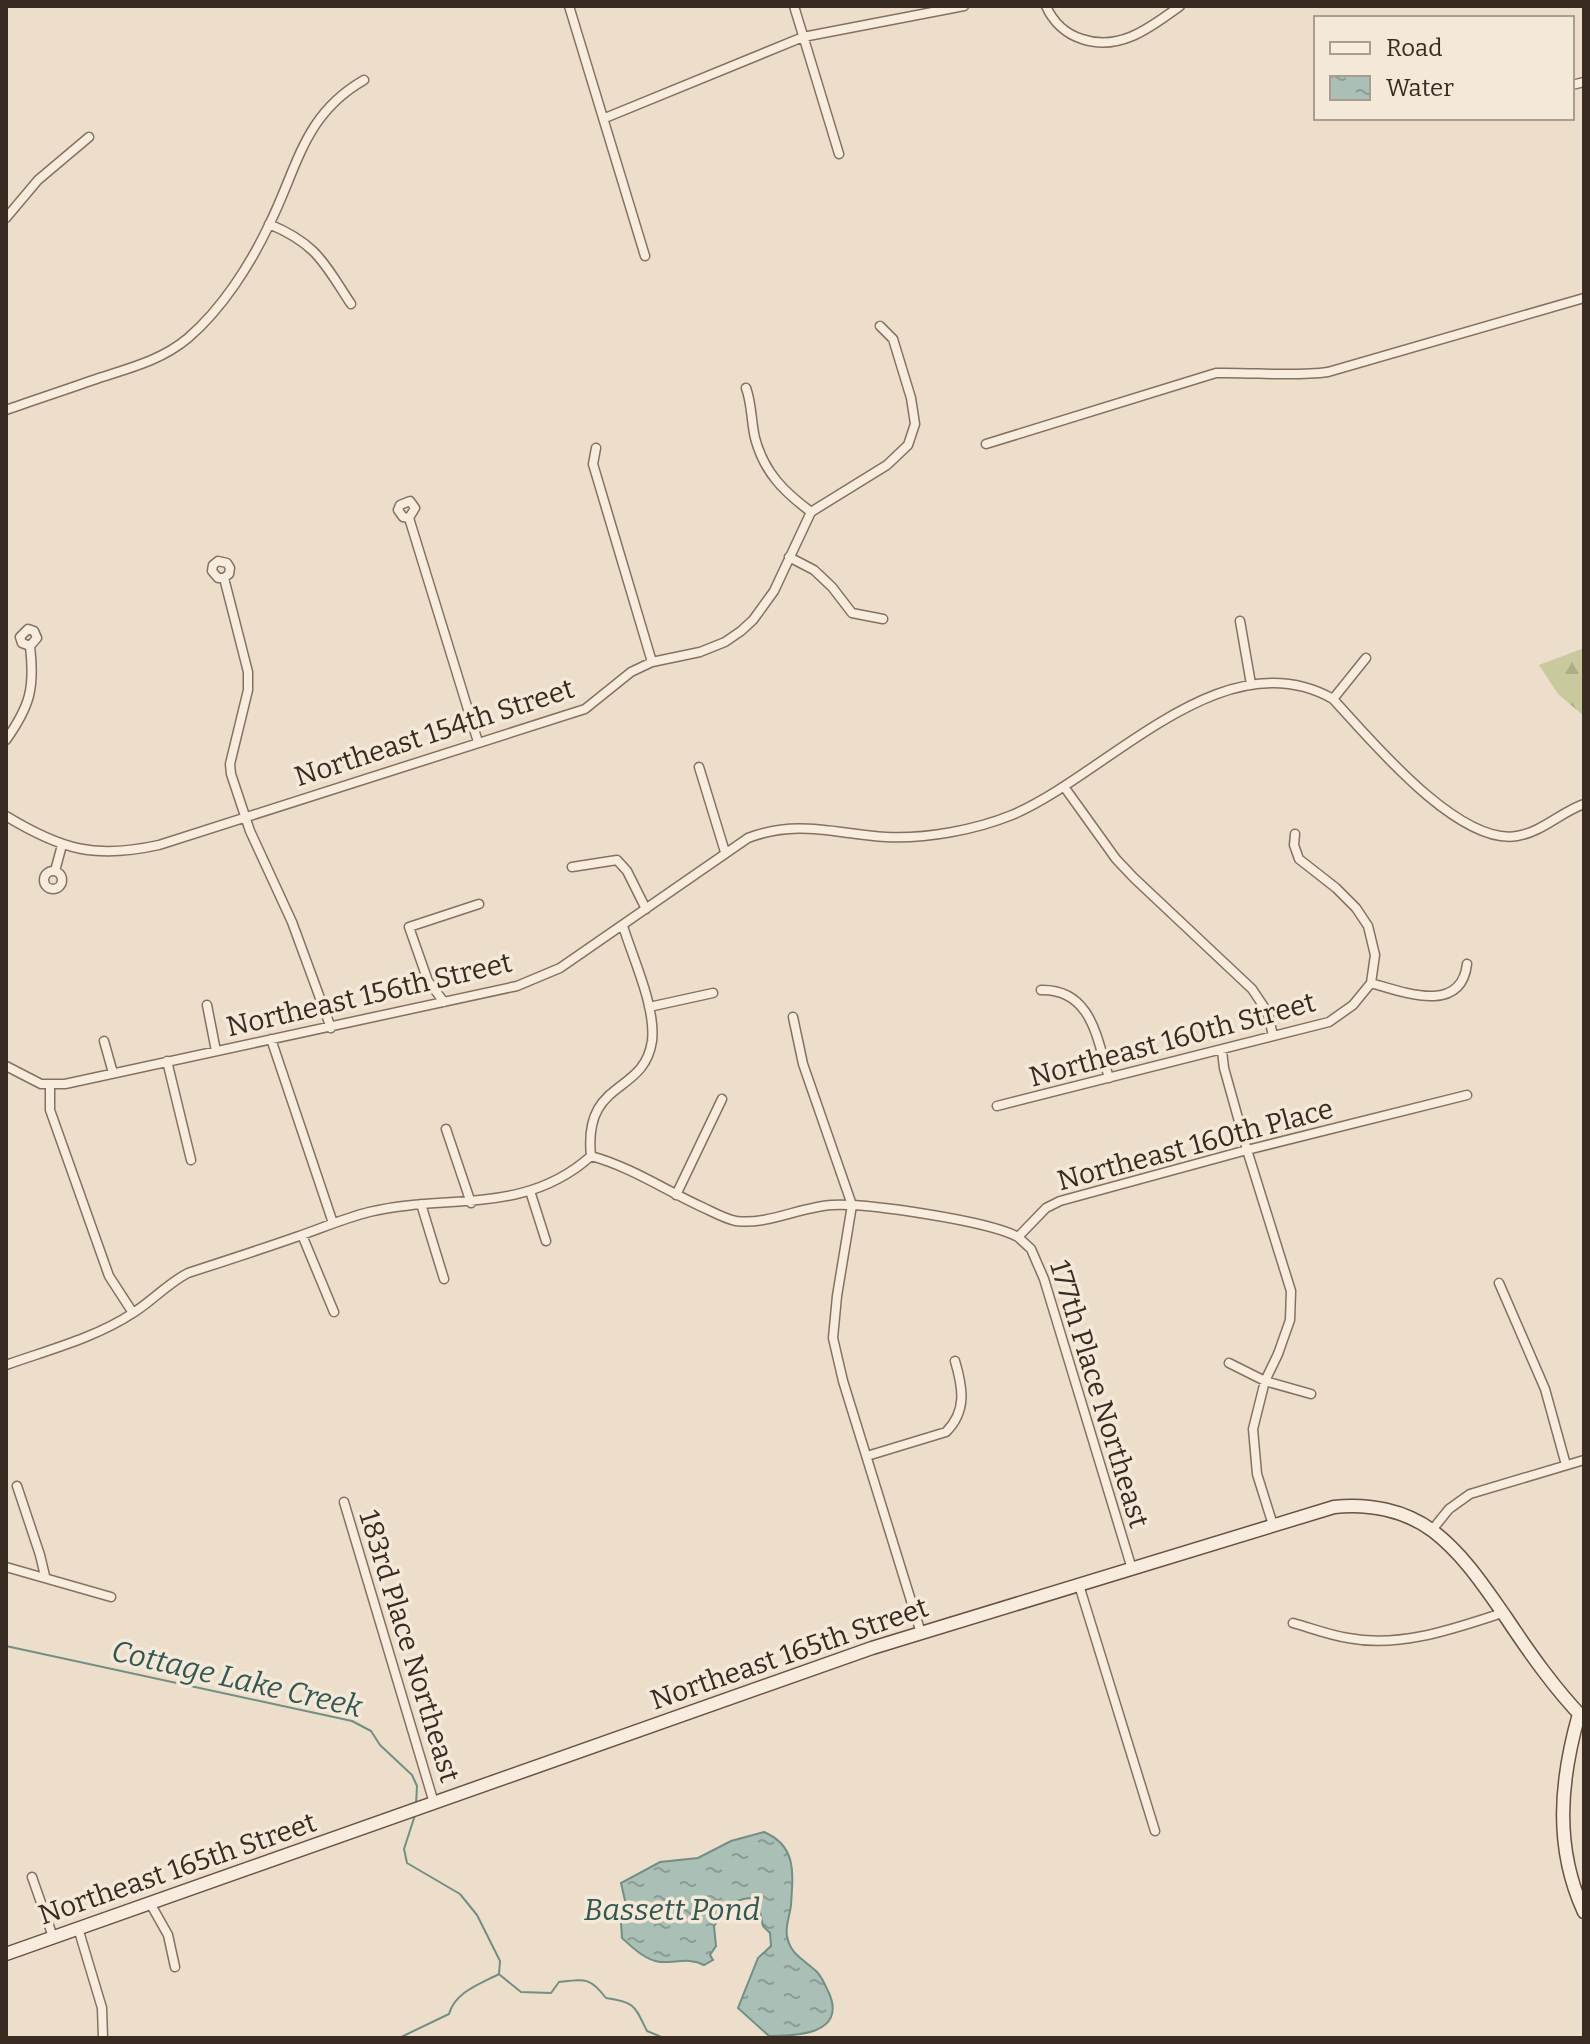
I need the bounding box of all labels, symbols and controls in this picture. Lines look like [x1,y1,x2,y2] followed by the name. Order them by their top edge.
[1314,16,1574,120] legend
[1386,34,1442,62] text: Road
[1386,74,1454,102] text: Water
[290,672,578,793] street label: Northeast 154th Street
[223,946,515,1043] street label: Northeast 156th Street
[1025,985,1319,1094] street label: Northeast 160th Street
[1054,1092,1337,1197] street label: Northeast 160th Place
[1043,1256,1156,1532] street label: 177th Place Northeast
[352,1506,467,1786] street label: 183rd Place Northeast
[646,1590,932,1717] street label: Northeast 165th Street
[108,1633,366,1725] water label: Cottage Lake Creek
[34,1805,320,1932] street label: Northeast 165th Street
[584,1892,760,1928] water label: Bassett Pond

